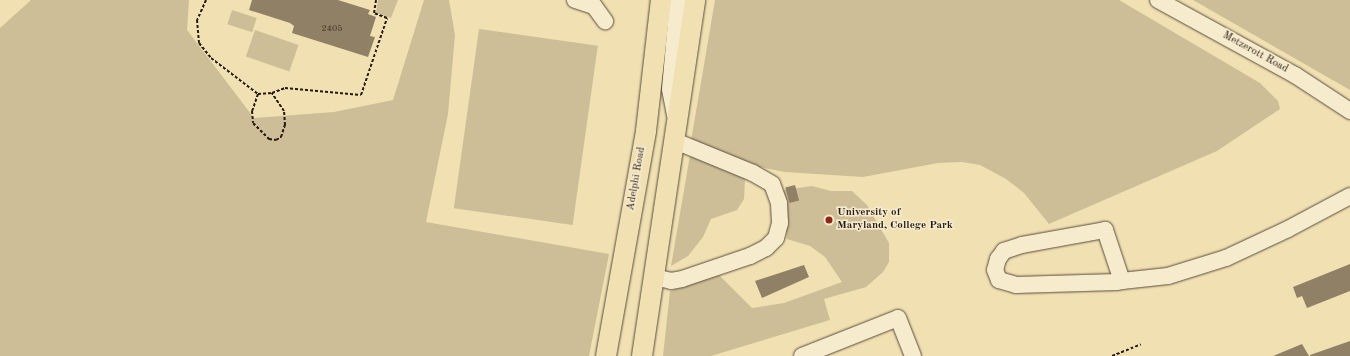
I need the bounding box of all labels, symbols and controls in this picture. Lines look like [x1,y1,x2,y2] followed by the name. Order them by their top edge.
[322,24,342,34] house number: 2405
[1220,29,1290,77] street label: Metzerott Road
[625,146,649,212] street label: Adelphi Road
[837,207,953,233] place label: University of Maryland, College Park
[824,215,834,225] marker: University of Maryland, College Park

